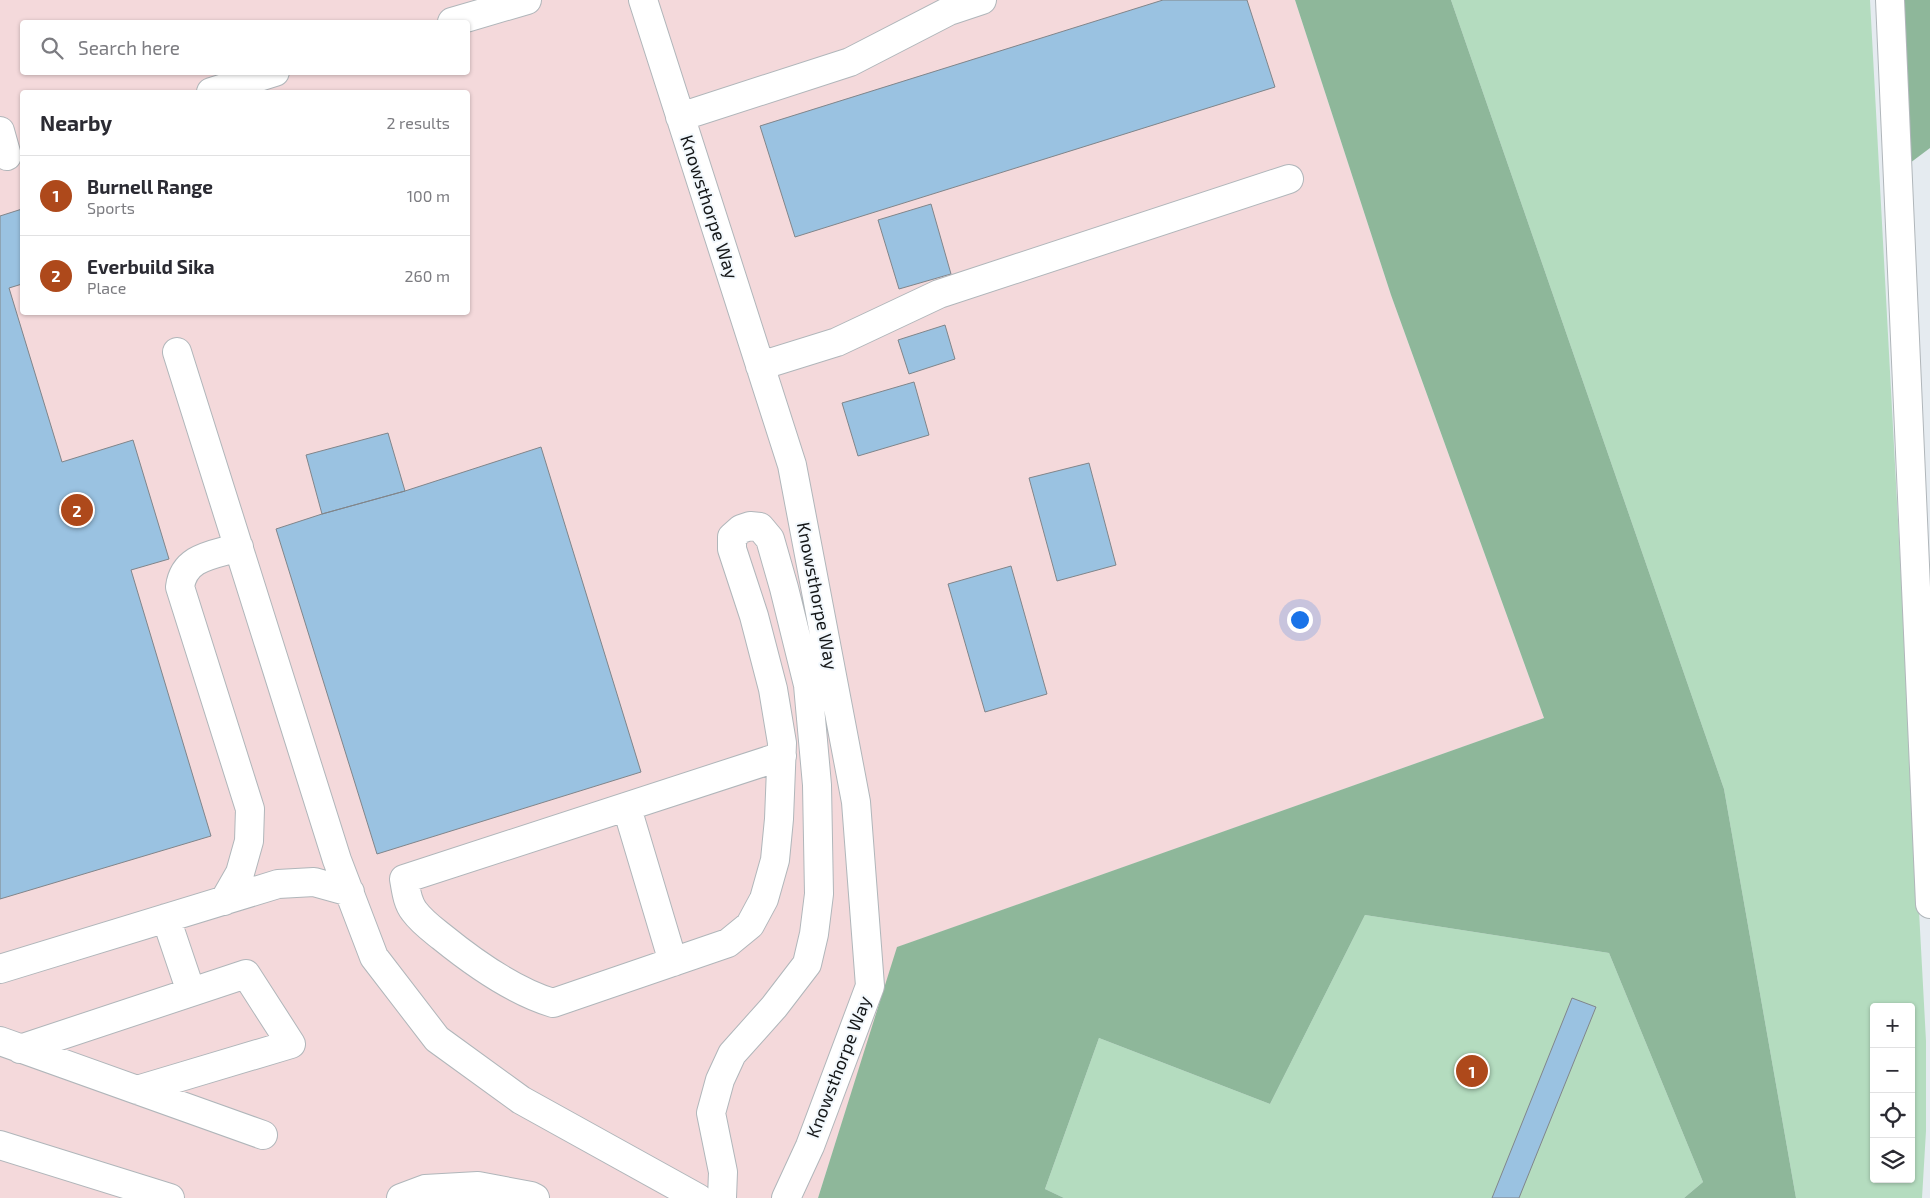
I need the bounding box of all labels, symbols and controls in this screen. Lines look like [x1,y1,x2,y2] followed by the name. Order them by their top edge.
[20,20,470,75] search box
[38,34,66,62] icon: search
[78,36,180,59] text: Search here
[40,110,112,135] text: Nearby
[387,113,450,132] text: 2 results
[676,132,744,282] street label: Knowsthorpe Way
[87,175,213,198] text: Burnell Range
[53,186,59,205] text: 1
[407,186,450,205] text: 100 m
[87,198,135,217] text: Sports
[87,255,215,278] text: Everbuild Sika
[51,266,61,285] text: 2
[405,266,450,285] text: 260 m
[87,278,126,297] text: Place
[61,491,93,529] pin: 2
[793,520,843,672] street label: Knowsthorpe Way
[1287,607,1313,633] your location
[801,992,875,1141] street label: Knowsthorpe Way
[1870,1003,1915,1183] map controls
[1870,1003,1915,1048] button: +
[1870,1048,1915,1093] button: −
[1456,1052,1488,1090] pin: 1
[1870,1093,1915,1138] button: locate
[1870,1138,1915,1183] button: layers

